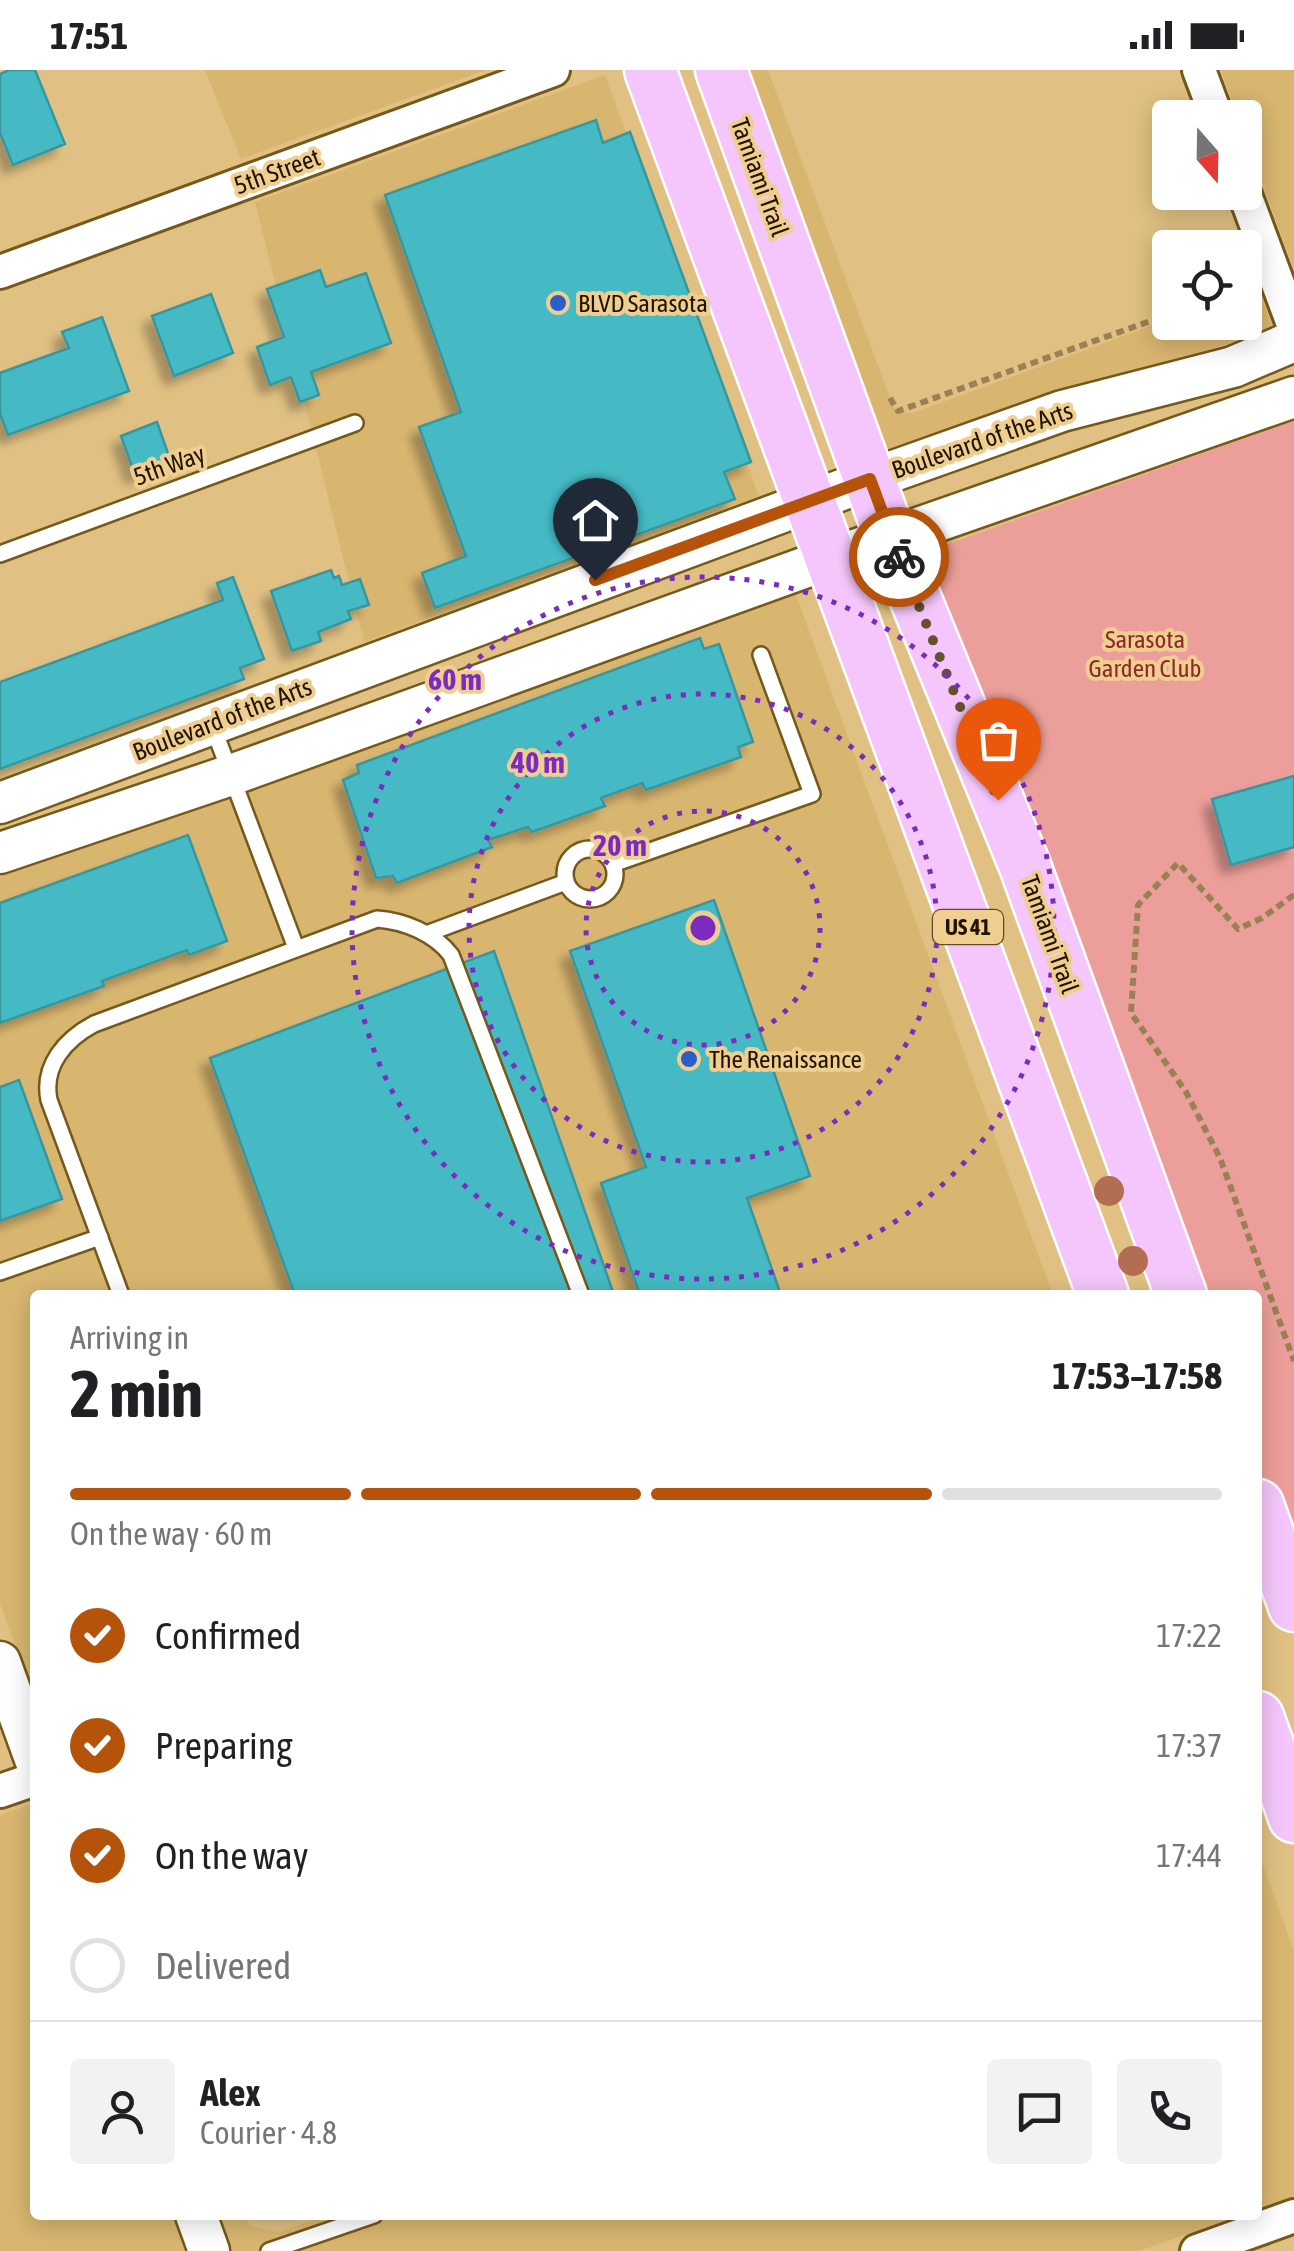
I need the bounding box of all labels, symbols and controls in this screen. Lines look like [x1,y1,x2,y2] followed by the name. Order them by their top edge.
[50,14,128,57] text: 17:51
[1152,100,1262,210] north arrow
[1152,100,1262,340] map controls
[726,114,794,240] street label: Tamiami Trail
[230,143,324,199] street label: 5th Street
[1152,230,1262,340] button: locate
[578,289,708,317] place label: BLVD Sarasota
[547,292,569,314] marker: BLVD Sarasota
[888,396,1076,484] street label: Boulevard of the Arts
[130,439,208,491] street label: 5th Way
[553,478,638,581] pin
[568,493,623,548] icon: home
[849,507,949,607] courier
[872,530,927,585] icon: bike
[1089,625,1201,682] park label: Sarasota Garden Club
[428,662,482,696] text: 60 m
[129,672,315,766] street label: Boulevard of the Arts
[956,698,1041,801] pin
[971,713,1026,768] icon: bag
[510,745,565,779] text: 40 m
[593,828,647,862] text: 20 m
[1016,871,1084,997] street label: Tamiami Trail
[685,910,721,946] centre of rings
[933,910,1003,944] road number: US 41
[709,1045,862,1073] place label: The Renaissance
[678,1048,700,1070] marker: The Renaissance
[70,1319,189,1356] text: Arriving in
[1052,1354,1222,1397] text: 17:53–17:58
[70,1356,203,1431] text: 2 min
[70,1515,272,1552] text: On the way · 60 m
[70,1608,125,1663] icon: check
[155,1614,301,1657] text: Confirmed
[1156,1617,1222,1654] text: 17:22
[70,1718,125,1773] icon: check
[155,1724,293,1767] text: Preparing
[1156,1727,1222,1764] text: 17:37
[70,1828,125,1883] icon: check
[155,1834,308,1877] text: On the way
[1156,1837,1222,1874] text: 17:44
[155,1944,291,1987] text: Delivered
[70,2059,175,2164] button: person
[987,2059,1092,2164] button: chat
[1117,2059,1222,2164] button: phone
[200,2071,261,2114] text: Alex
[200,2114,337,2151] text: Courier · 4.8

